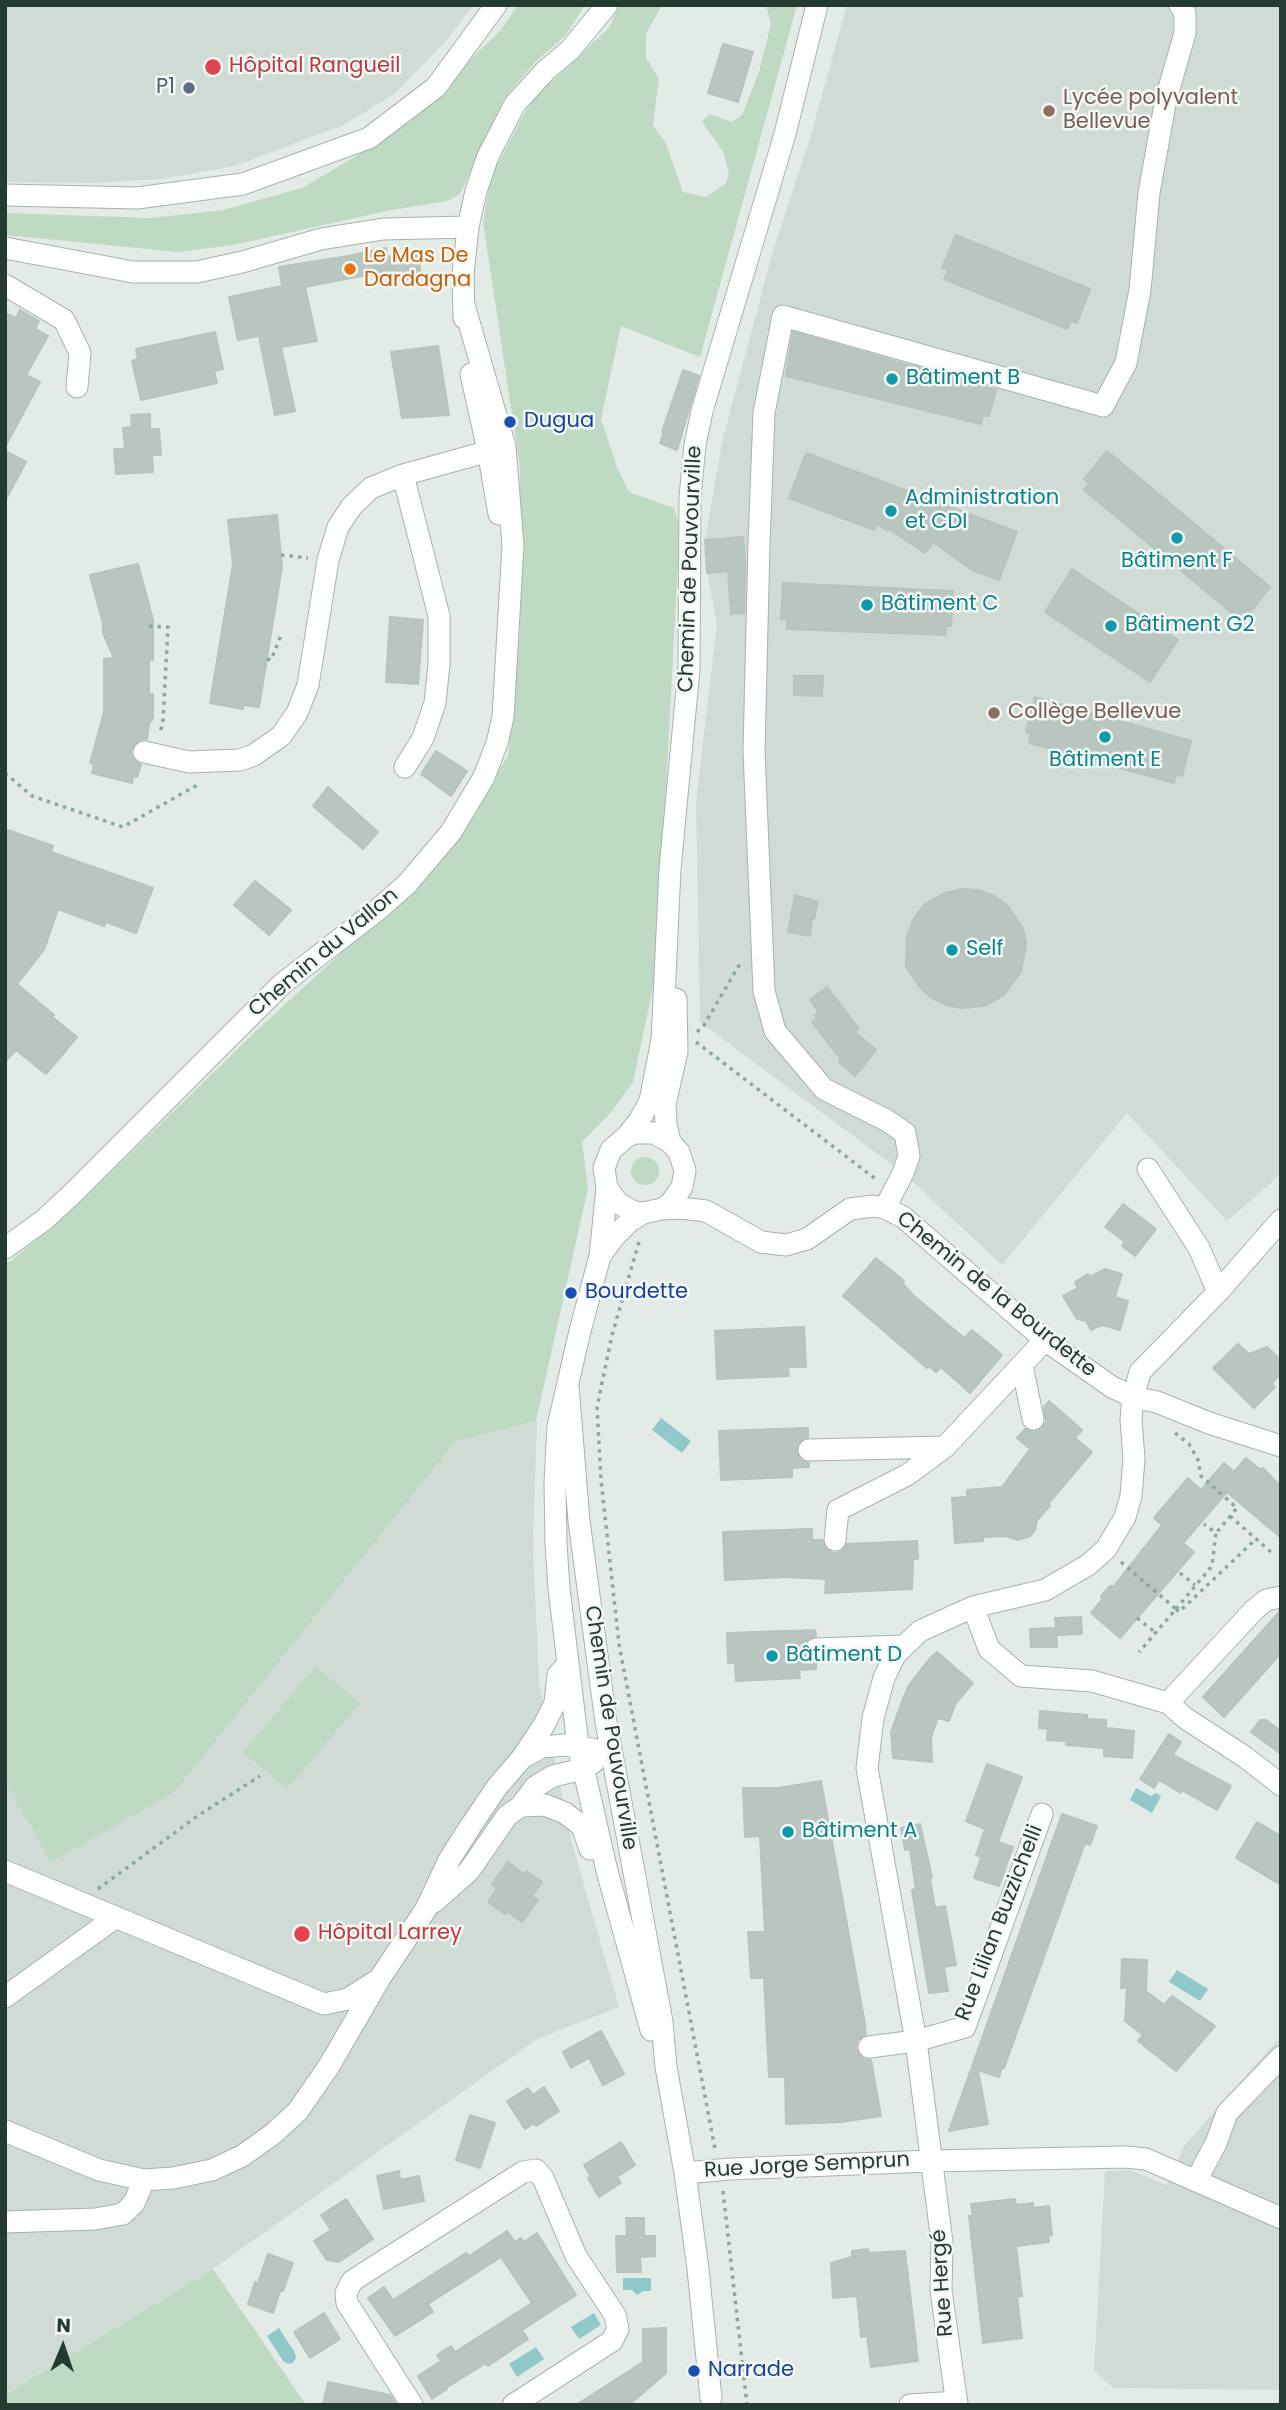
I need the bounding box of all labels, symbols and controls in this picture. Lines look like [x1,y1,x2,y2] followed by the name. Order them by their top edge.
[229,54,400,80] place label: Hôpital Rangueil
[203,57,223,77] marker: Hôpital Rangueil
[156,75,175,101] place label: P1
[181,80,197,96] marker: P1
[1063,86,1238,136] place label: Lycée polyvalent Bellevue
[1041,103,1057,119] marker: Lycée polyvalent Bellevue
[364,244,471,294] place label: Le Mas De Dardagna
[342,261,358,277] marker: Le Mas De Dardagna
[906,366,1020,392] place label: Bâtiment B
[884,371,900,387] marker: Bâtiment B
[524,409,594,435] place label: Dugua
[502,414,518,430] marker: Dugua
[674,445,708,693] street label: Chemin de Pouvourville
[905,486,1059,536] place label: Administration et CDI
[883,503,899,519] marker: Administration et CDI
[1169,530,1185,546] marker: Bâtiment F
[1121,549,1233,575] place label: Bâtiment F
[881,592,998,618] place label: Bâtiment C
[859,597,875,613] marker: Bâtiment C
[1125,613,1255,639] place label: Bâtiment G2
[1103,618,1119,634] marker: Bâtiment G2
[1008,700,1181,726] place label: Collège Bellevue
[986,705,1002,721] marker: Collège Bellevue
[1097,729,1113,745] marker: Bâtiment E
[1049,748,1161,774] place label: Bâtiment E
[244,883,404,1023] street label: Chemin du Vallon
[966,937,1003,963] place label: Self
[944,942,960,958] marker: Self
[891,1207,1101,1383] street label: Chemin de la Bourdette
[585,1280,688,1306] place label: Bourdette
[563,1285,579,1301] marker: Bourdette
[578,1604,642,1852] street label: Chemin de Pouvourville
[786,1643,902,1669] place label: Bâtiment D
[764,1648,780,1664] marker: Bâtiment D
[802,1819,917,1845] place label: Bâtiment A
[951,1821,1049,2025] street label: Rue Lilian Buzzichelli
[780,1824,796,1840] marker: Bâtiment A
[318,1921,462,1947] place label: Hôpital Larrey
[292,1924,312,1944] marker: Hôpital Larrey
[704,2148,910,2184] street label: Rue Jorge Semprun
[927,2229,959,2337] street label: Rue Hergé
[28,2312,98,2382] north arrow
[56,2312,71,2339] text: N
[708,2358,794,2384] place label: Narrade
[686,2363,702,2379] marker: Narrade

